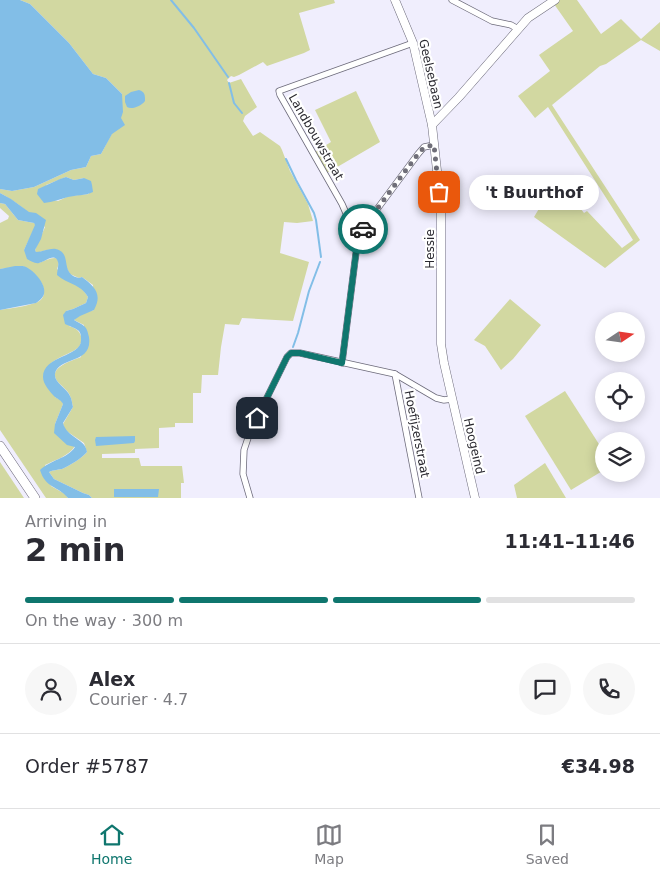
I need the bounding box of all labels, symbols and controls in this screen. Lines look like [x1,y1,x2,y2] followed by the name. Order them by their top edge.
[416,38,446,110] street label: Geelsebaan
[286,92,346,183] street label: Landbouwstraat
[418,171,460,213] pin
[469,174,599,210] callout: 't Buurthof
[425,178,453,206] icon: bag
[485,183,583,202] text: 't Buurthof
[338,204,388,254] courier
[349,215,377,243] icon: car
[423,229,437,269] street label: Hessie
[595,312,645,362] north arrow
[595,312,645,482] map controls
[595,372,645,422] button: locate
[402,389,432,479] street label: Hoefijzerstraat
[236,397,278,439] pin
[243,404,271,432] icon: home
[461,417,487,475] street label: Hoogeind
[595,432,645,482] button: layers
[25,512,107,531] text: Arriving in
[505,530,635,552] text: 11:41–11:46
[25,531,126,569] text: 2 min
[25,611,183,630] text: On the way · 300 m
[25,663,77,715] button: person
[519,663,571,715] button: chat
[583,663,635,715] button: phone
[89,668,135,690] text: Alex
[89,690,188,709] text: Courier · 4.7
[25,755,149,777] text: Order #5787
[562,755,635,777] text: €34.98
[91,821,132,867] tab: Home
[314,821,344,867] tab: Map
[526,821,569,867] tab: Saved

